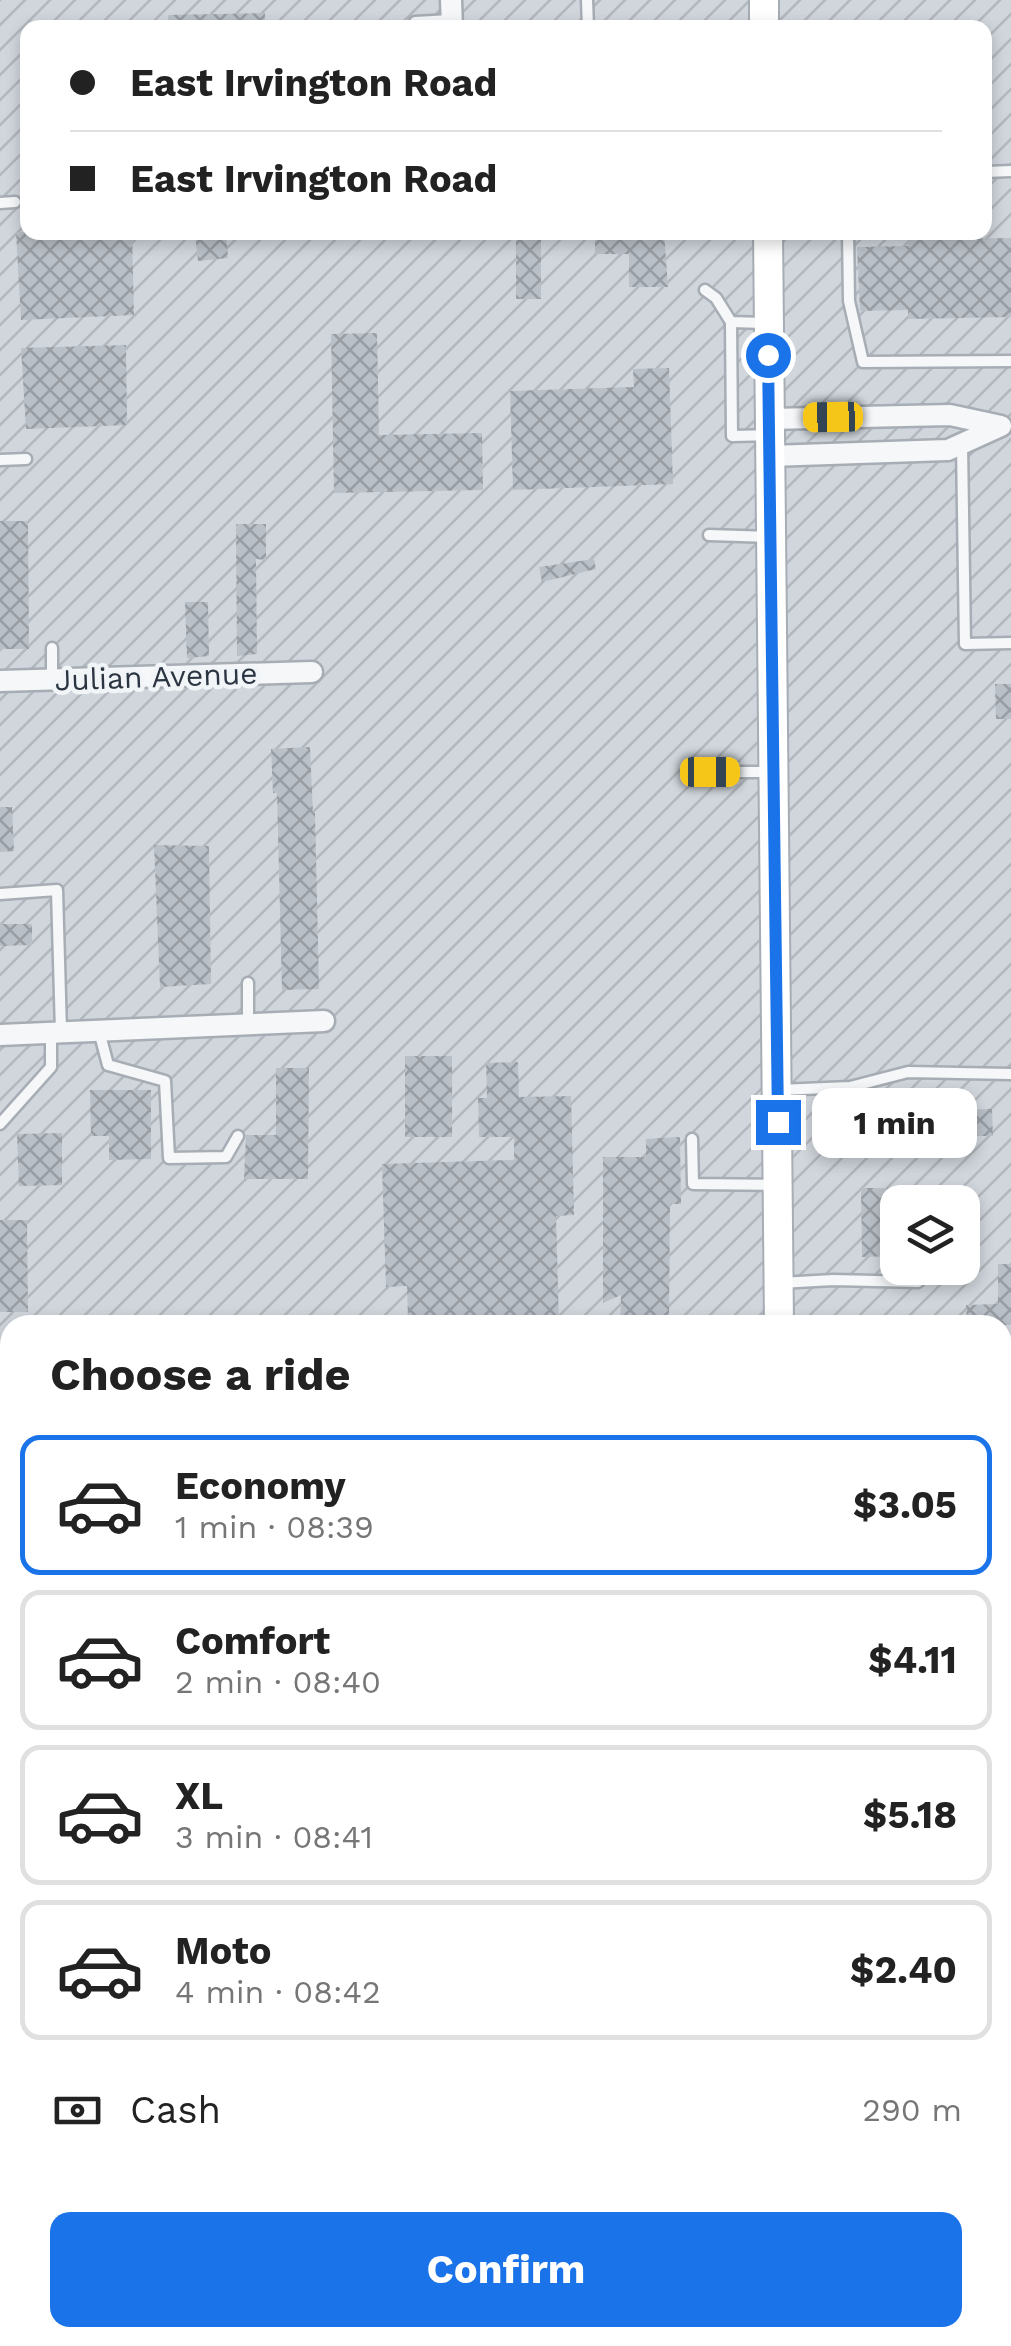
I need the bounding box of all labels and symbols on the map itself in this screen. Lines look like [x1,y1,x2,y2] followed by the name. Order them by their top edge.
[746,333,791,378] route start
[803,401,863,433] car
[54,655,258,698] street label: Julian Avenue
[680,757,740,787] car
[813,1087,978,1157] callout: 1 min
[756,1100,801,1145] route end

